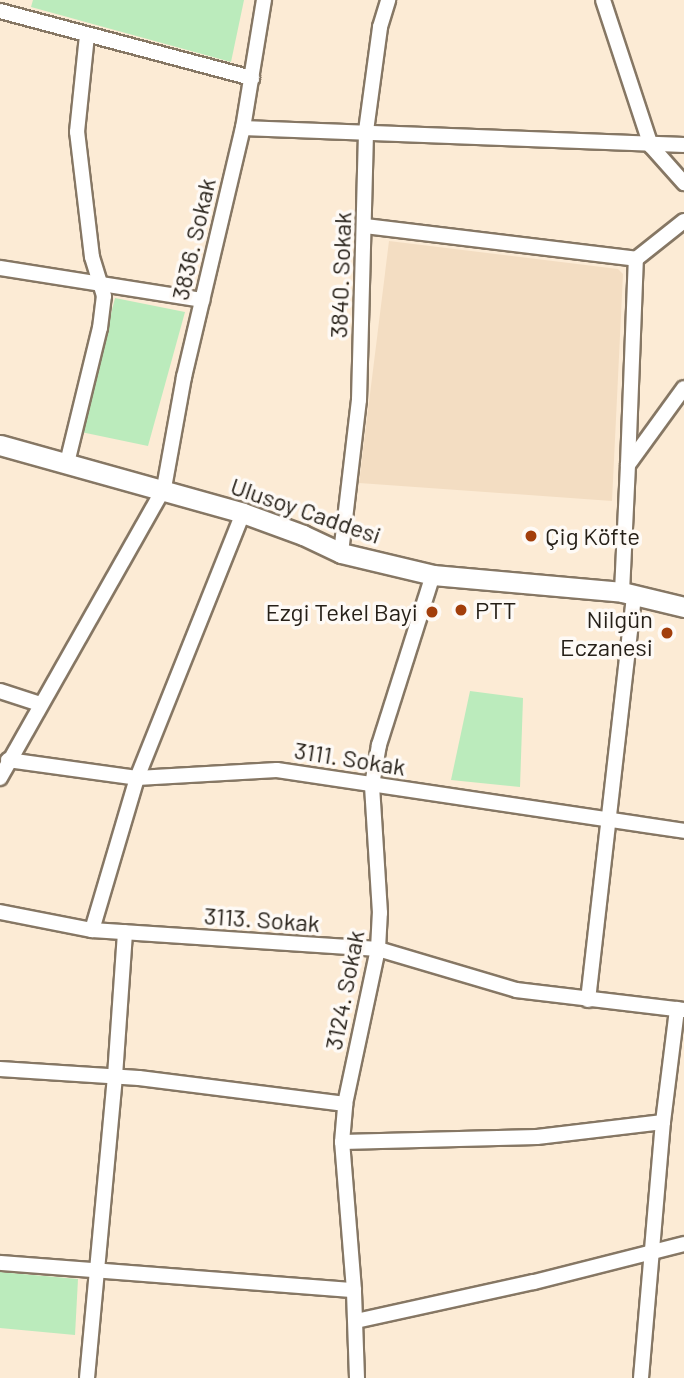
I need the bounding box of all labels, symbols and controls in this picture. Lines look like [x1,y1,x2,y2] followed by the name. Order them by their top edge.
[165,175,221,303] street label: 3836. Sokak
[323,211,357,339] street label: 3840. Sokak
[227,471,385,549] street label: Ulusoy Caddesi
[545,522,640,550] place label: Çig Köfte
[523,528,539,544] marker: Çig Köfte
[475,596,517,624] place label: PTT
[265,598,418,626] place label: Ezgi Tekel Bayi
[453,602,469,618] marker: PTT
[424,604,440,620] marker: Ezgi Tekel Bayi
[560,605,653,661] place label: Nilgün Eczanesi
[659,625,675,641] marker: Nilgün Eczanesi
[292,735,408,781] street label: 3111. Sokak
[203,901,321,937] street label: 3113. Sokak
[318,928,370,1052] street label: 3124. Sokak

